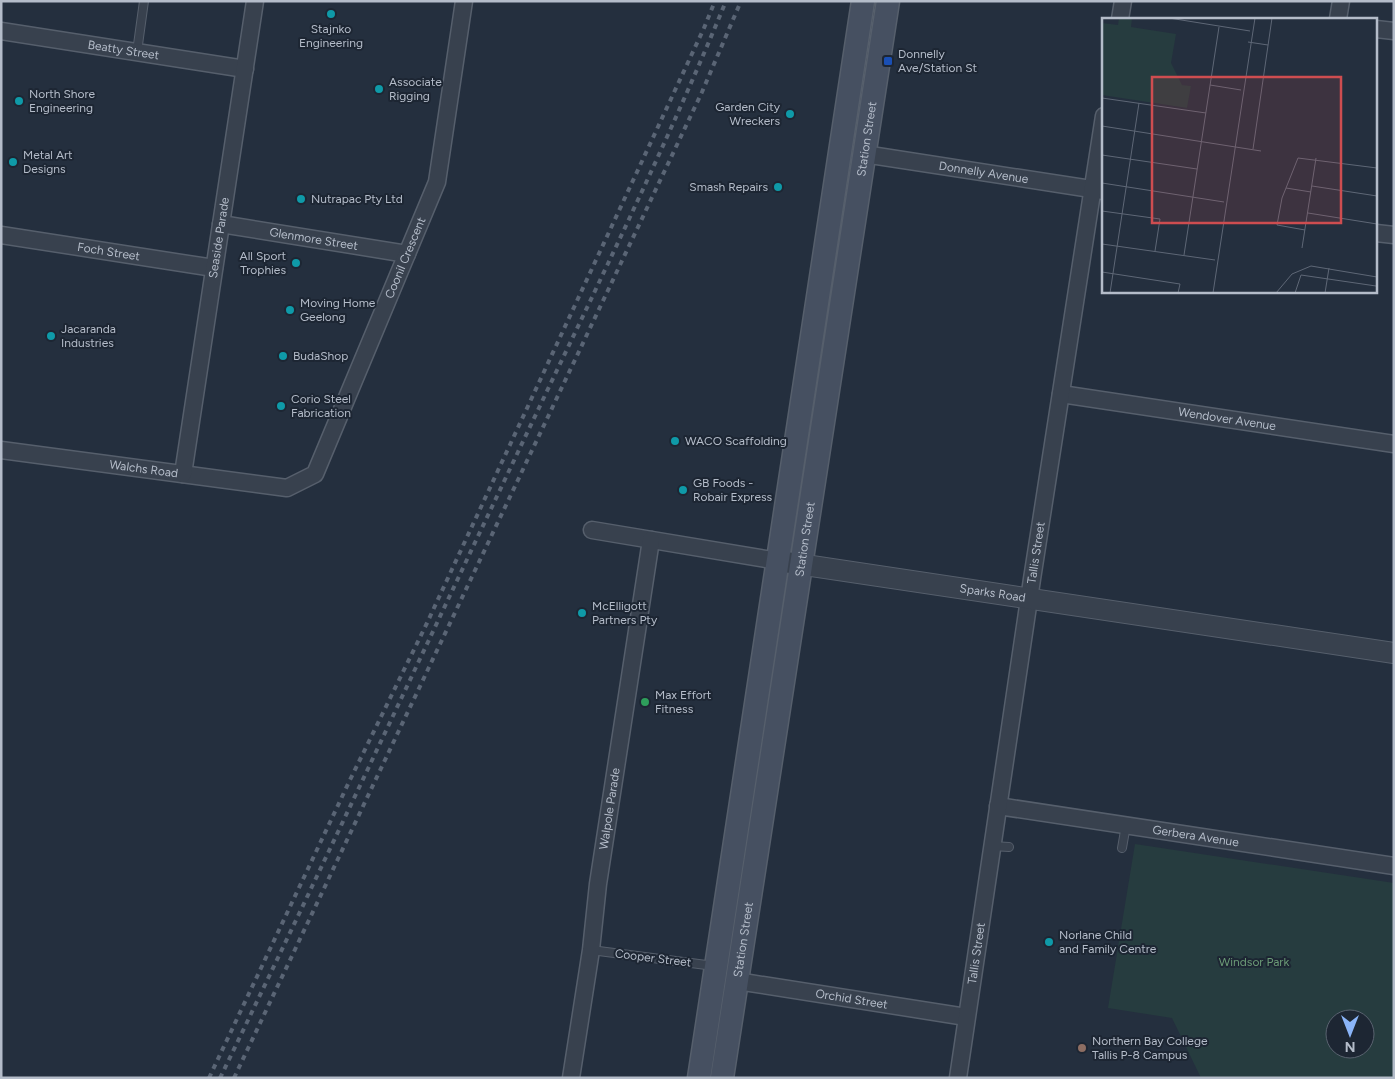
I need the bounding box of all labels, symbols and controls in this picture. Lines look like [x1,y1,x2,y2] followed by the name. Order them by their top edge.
[325,8,337,20] marker: Stajnko Engineering
[1102,18,1378,292] inset map
[299,22,363,50] place label: Stajnko Engineering
[87,38,161,63] street label: Beatty Street
[898,47,978,75] place label: Donnelly Ave/Station St
[882,55,894,67] marker: Donnelly Ave/Station St
[389,75,442,103] place label: Associate Rigging
[373,83,385,95] marker: Associate Rigging
[29,87,96,115] place label: North Shore Engineering
[13,95,25,107] marker: North Shore Engineering
[715,100,781,128] place label: Garden City Wreckers
[854,100,879,178] street label: Station Street
[784,108,796,120] marker: Garden City Wreckers
[23,148,73,176] place label: Metal Art Designs
[7,156,19,168] marker: Metal Art Designs
[938,159,1030,186] street label: Donnelly Avenue
[689,180,768,194] place label: Smash Repairs
[772,181,784,193] marker: Smash Repairs
[311,192,403,206] place label: Nutrapac Pty Ltd
[295,193,307,205] marker: Nutrapac Pty Ltd
[206,196,232,279] street label: Seaside Parade
[382,215,429,301] street label: Coonil Crescent
[269,225,360,253] street label: Glenmore Street
[76,240,141,264] street label: Foch Street
[240,249,286,277] place label: All Sport Trophies
[290,257,302,269] marker: All Sport Trophies
[300,296,376,324] place label: Moving Home Geelong
[284,304,296,316] marker: Moving Home Geelong
[61,322,116,350] place label: Jacaranda Industries
[45,330,57,342] marker: Jacaranda Industries
[293,349,348,363] place label: BudaShop
[277,350,289,362] marker: BudaShop
[291,392,351,420] place label: Corio Steel Fabrication
[275,400,287,412] marker: Corio Steel Fabrication
[1177,405,1277,433] street label: Wendover Avenue
[685,434,787,448] place label: WACO Scaffolding
[669,435,681,447] marker: WACO Scaffolding
[109,457,179,480] street label: Walchs Road
[693,476,773,504] place label: GB Foods - Robair Express
[677,484,689,496] marker: GB Foods - Robair Express
[792,500,818,578] street label: Station Street
[1024,520,1048,585] street label: Tallis Street
[959,581,1027,605] street label: Sparks Road
[592,599,658,627] place label: McElligott Partners Pty
[576,607,588,619] marker: McElligott Partners Pty
[655,688,712,716] place label: Max Effort Fitness
[639,696,651,708] marker: Max Effort Fitness
[596,766,623,851] street label: Walpole Parade
[1152,823,1240,849] street label: Gerbera Avenue
[731,901,756,978] street label: Station Street
[965,921,988,985] street label: Tallis Street
[1059,928,1157,956] place label: Norlane Child and Family Centre
[1043,936,1055,948] marker: Norlane Child and Family Centre
[614,946,692,970] street label: Cooper Street
[1219,955,1289,969] park label: Windsor Park
[814,986,889,1012] street label: Orchid Street
[1325,1009,1375,1059] north arrow
[1092,1034,1208,1062] place label: Northern Bay College Tallis P-8 Campus
[1345,1038,1355,1055] text: N
[1076,1042,1088,1054] marker: Northern Bay College Tallis P-8 Campus

